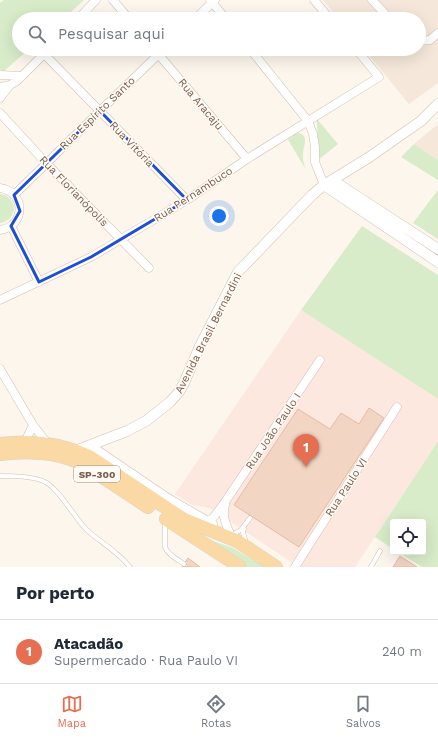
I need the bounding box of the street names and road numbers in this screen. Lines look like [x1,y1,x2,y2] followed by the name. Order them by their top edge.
[57,74,138,153] street label: Rua Espírito Santo
[175,76,226,133] street label: Rua Aracaju
[107,119,157,170] street label: Rua Vitória
[37,153,111,229] street label: Rua Florianópolis
[152,164,235,225] street label: Rua Pernambuco
[172,271,245,396] street label: Avenida Brasil Bernardini
[243,391,304,472] street label: Rua João Paulo I
[323,456,370,519] street label: Rua Paulo VI
[74,466,120,482] road number: SP-300

